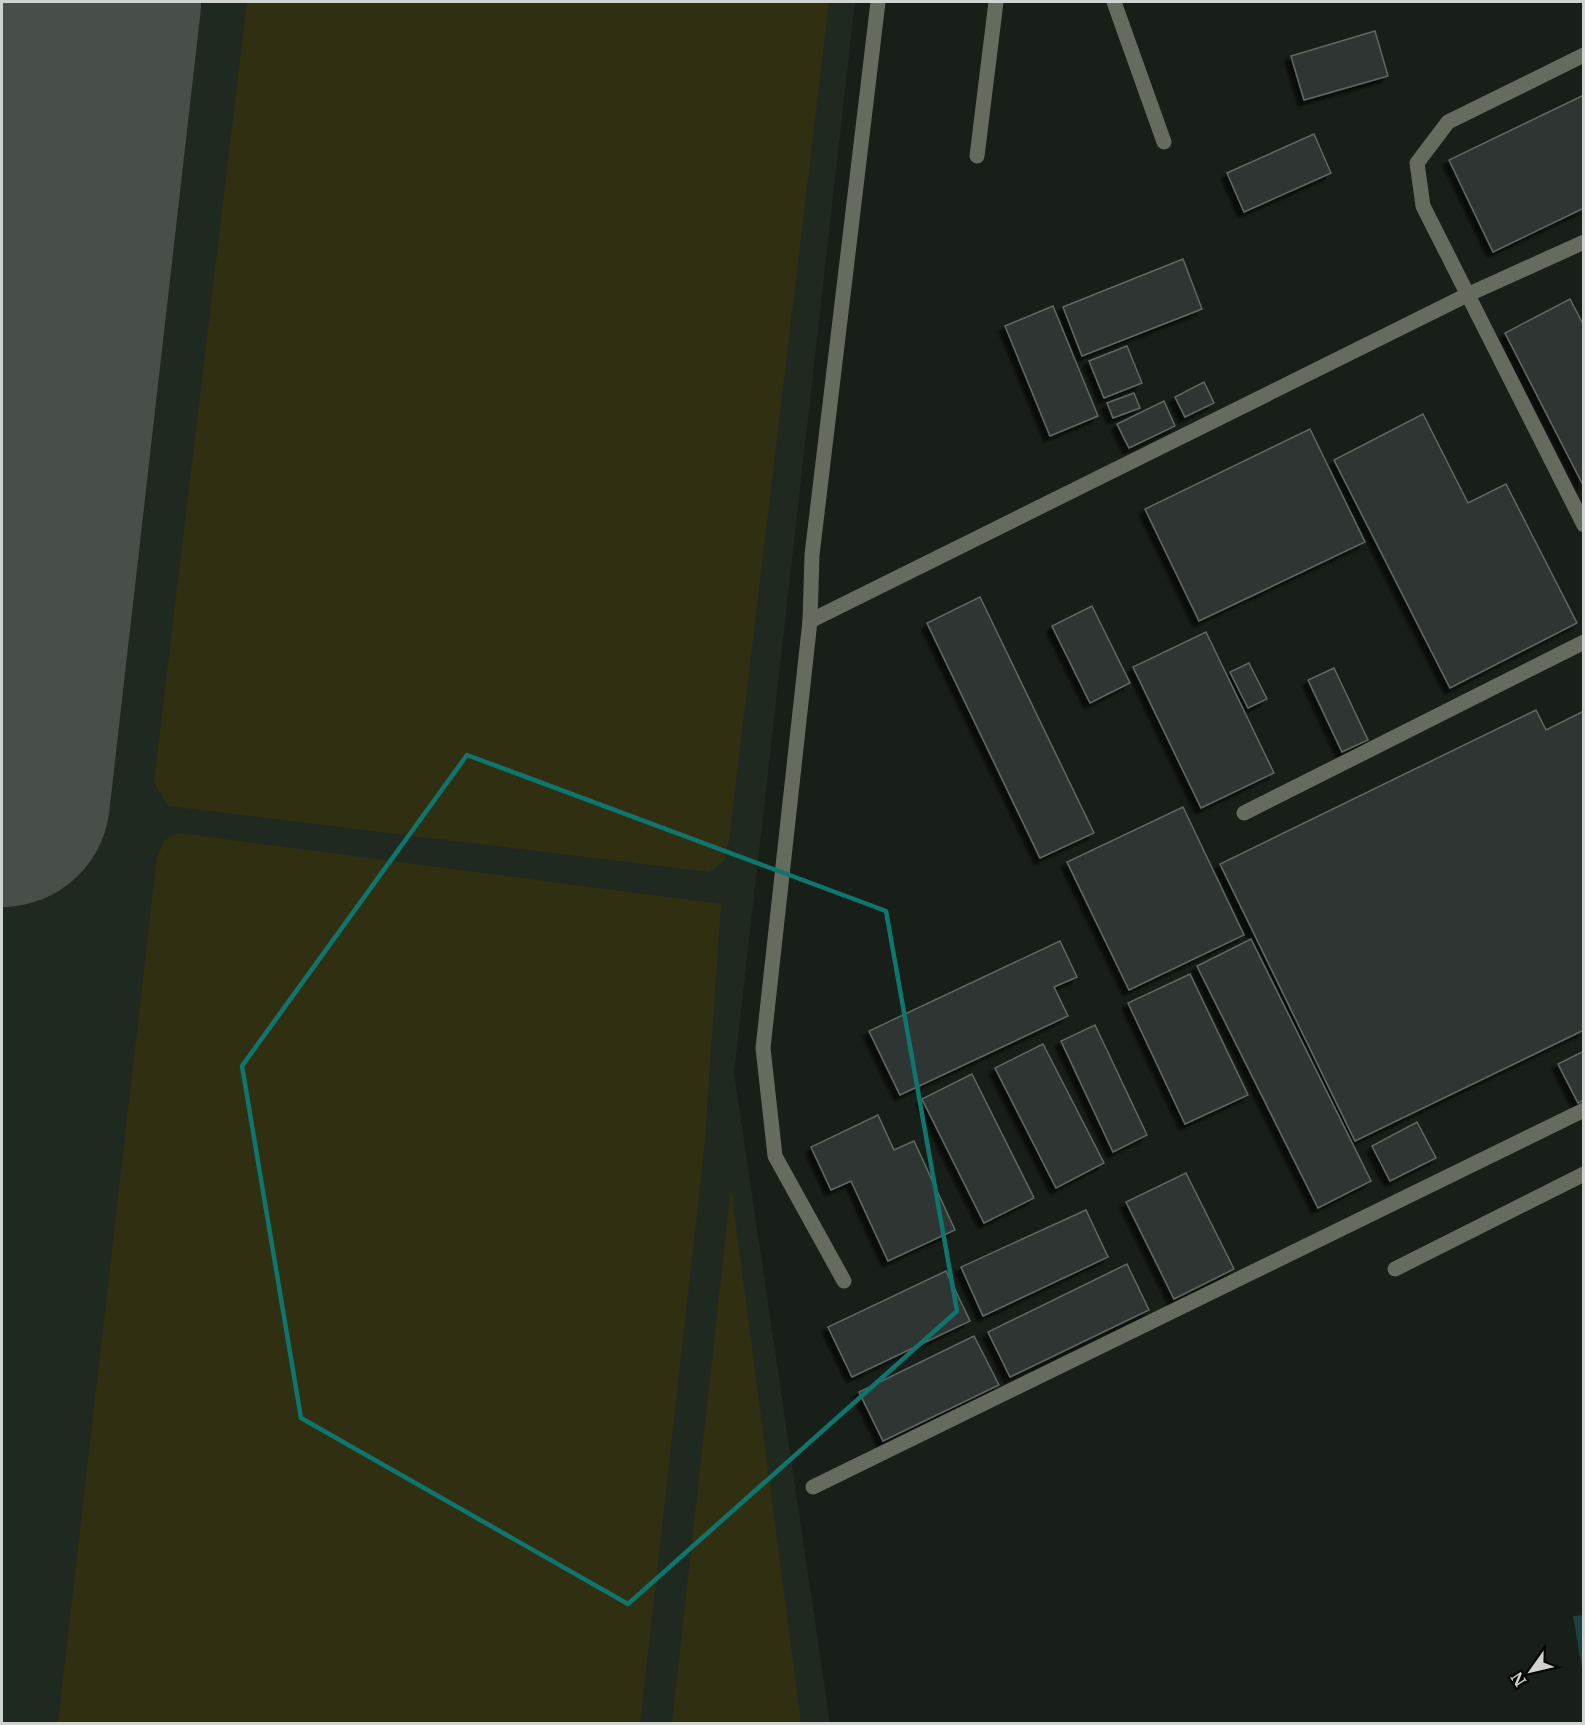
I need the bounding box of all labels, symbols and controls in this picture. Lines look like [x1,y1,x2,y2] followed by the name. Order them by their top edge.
[1501,1641,1561,1701] north arrow
[1507,1668,1530,1690] text: N

